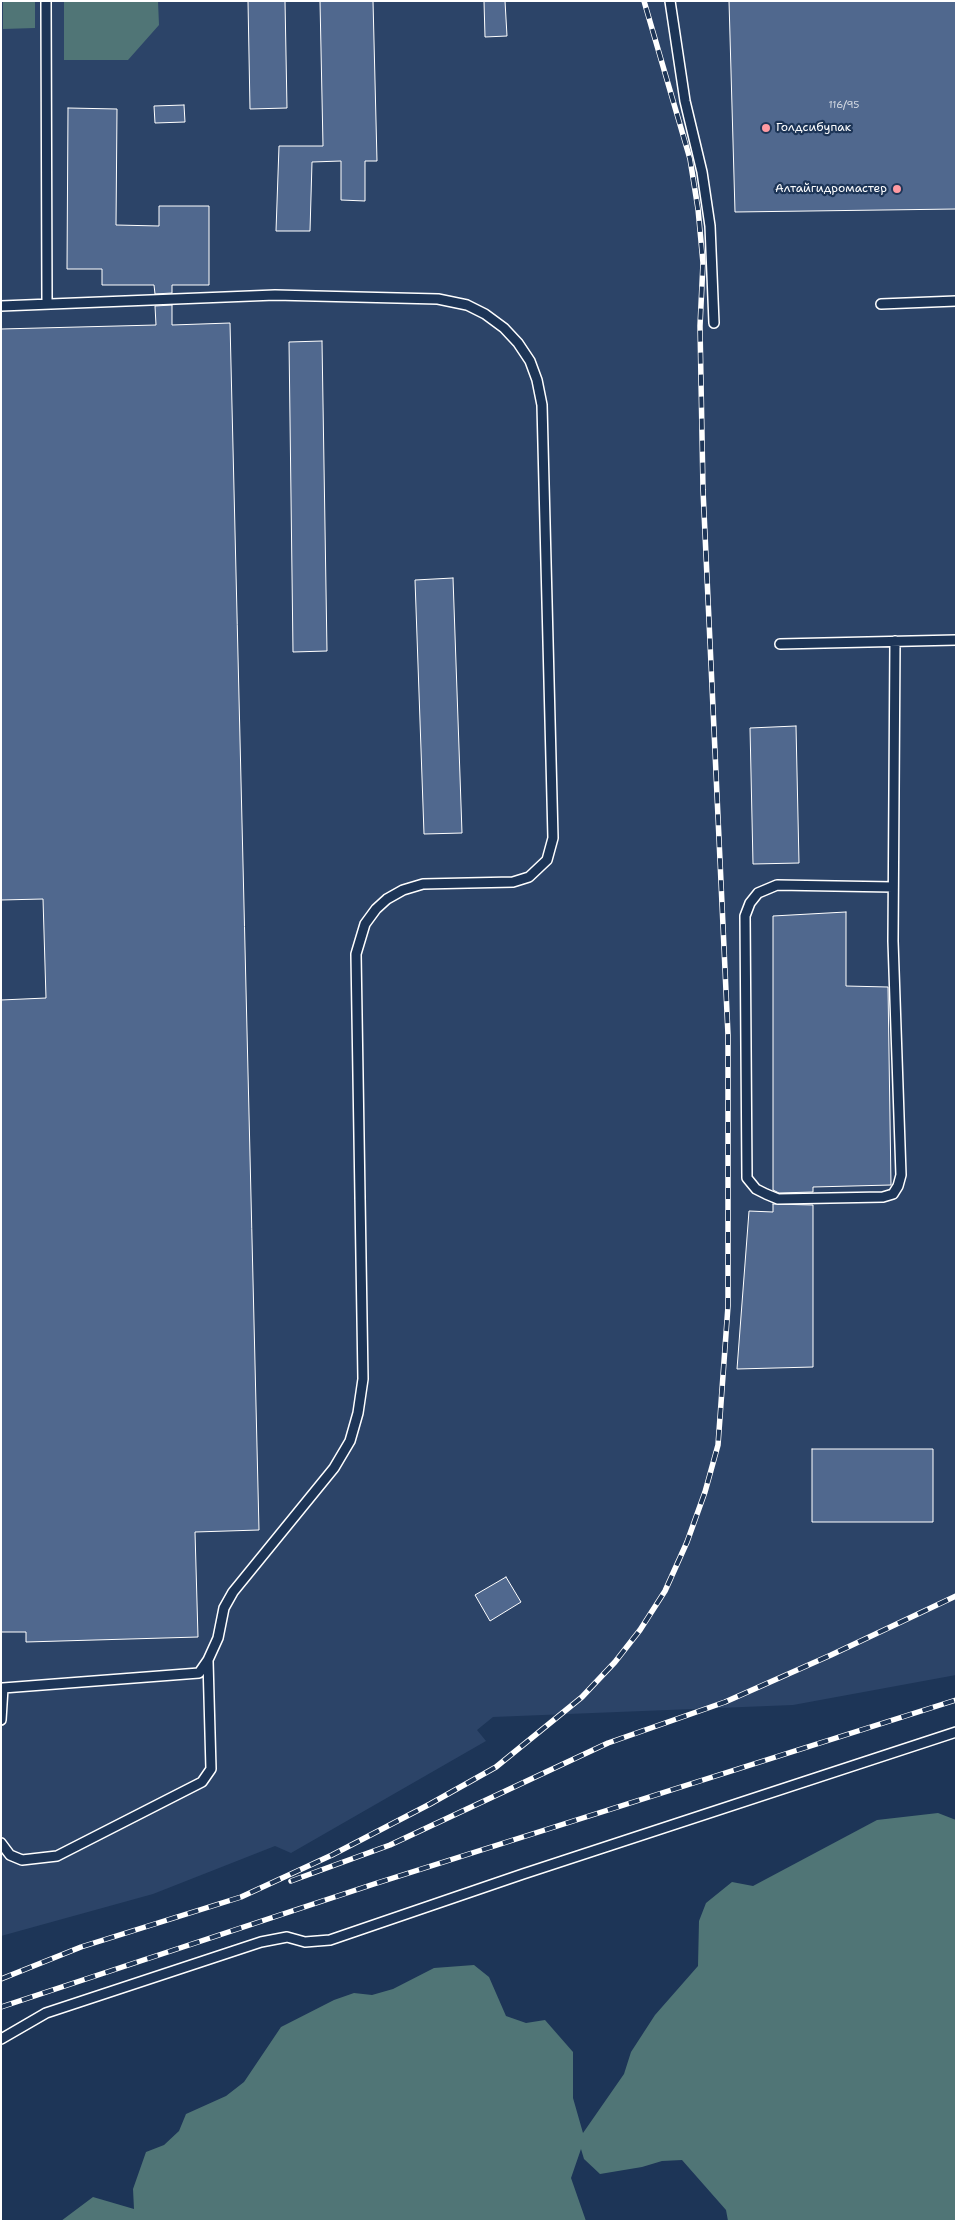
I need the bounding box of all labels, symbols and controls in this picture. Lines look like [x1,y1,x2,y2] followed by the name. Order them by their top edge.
[829,99,859,111] house number: 116/95
[776,121,851,135] place label: Голдcибупак
[760,122,772,134] marker: Голдcибупак
[775,182,887,196] place label: Алтайгидромастер
[891,183,903,195] marker: Алтайгидромастер

